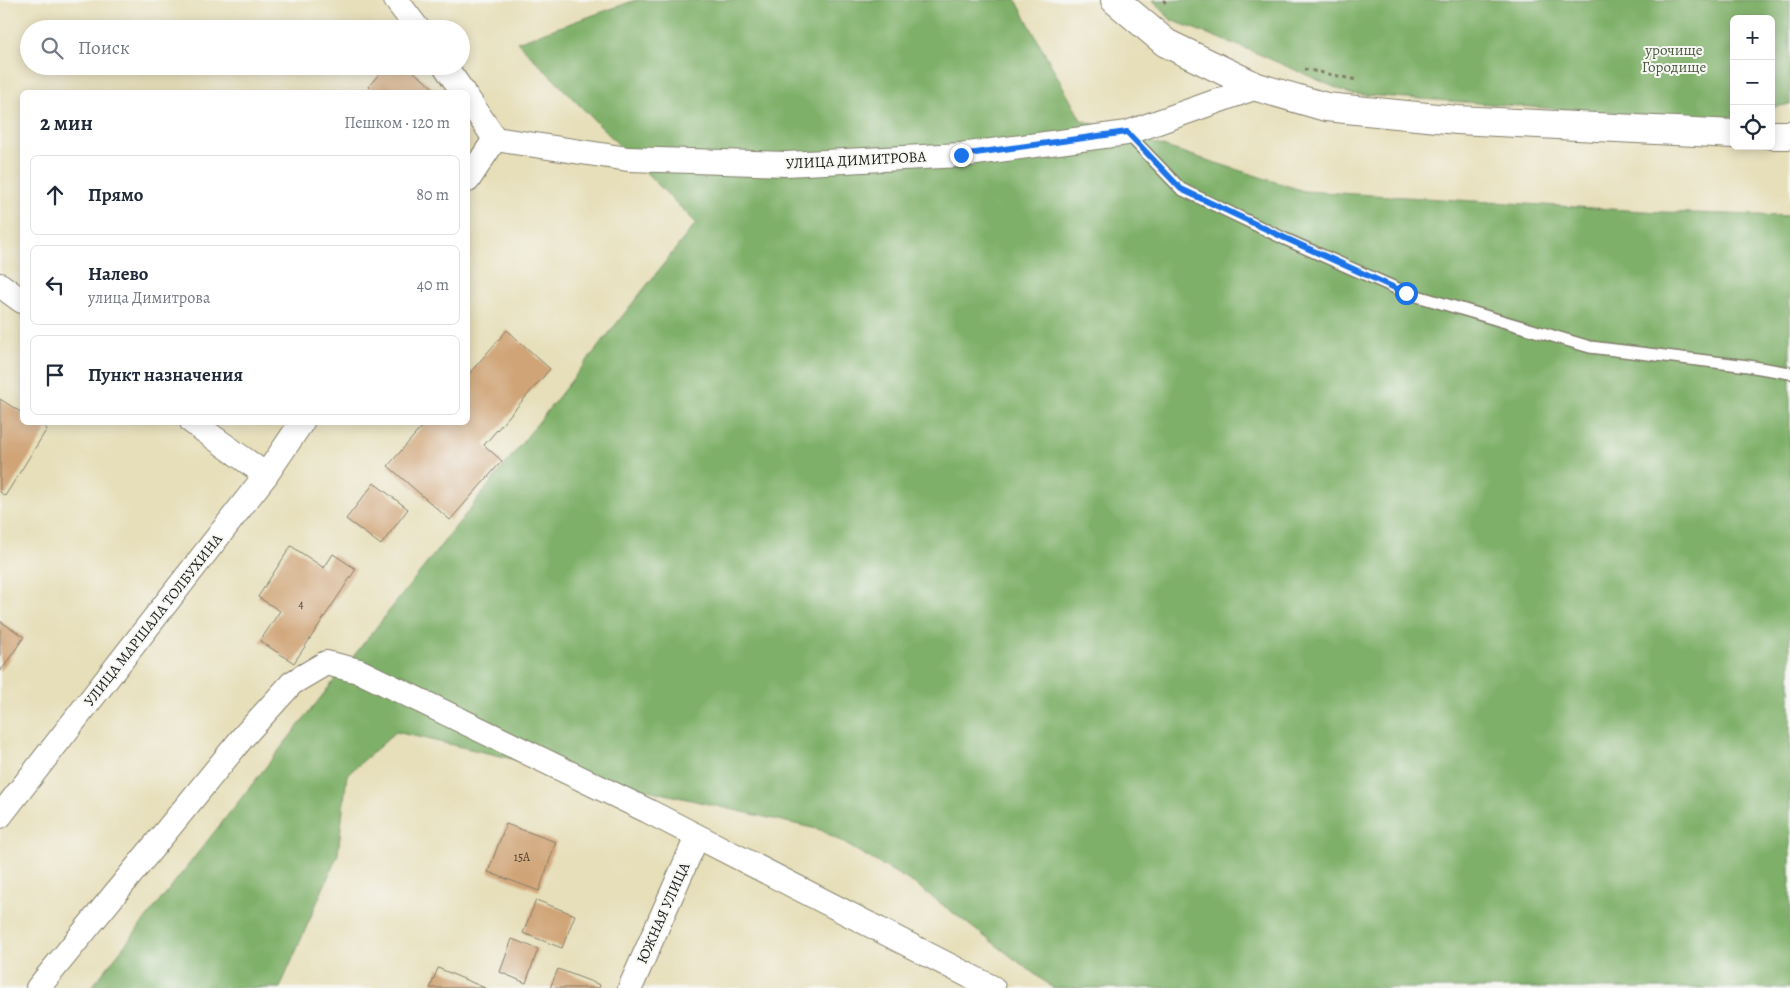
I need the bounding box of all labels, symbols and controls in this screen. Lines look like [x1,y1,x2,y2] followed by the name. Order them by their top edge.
[1730,15,1775,150] map controls
[1730,15,1775,60] button: +
[20,20,470,75] search box
[38,34,66,62] icon: search
[78,35,130,61] text: Поиск
[1642,40,1707,77] park label: урочище Городище
[1730,60,1775,105] button: −
[1730,105,1775,150] button: locate
[40,109,93,137] text: 2 мин
[344,112,450,134] text: Пешком · 120 m
[950,144,973,167] route end
[785,146,927,174] street label: УЛИЦА ДИМИТРОВА
[41,181,69,209] icon: ahead
[88,182,143,208] text: Прямо
[416,184,449,206] text: 80 m
[88,261,148,287] text: Налево
[41,271,69,299] icon: left
[417,274,449,296] text: 40 m
[1395,282,1418,305] route start
[88,287,210,309] text: улица Димитрова
[41,361,69,389] icon: arrive
[88,362,243,388] text: Пункт назначения
[79,529,227,710] street label: УЛИЦА МАРШАЛА ТОЛБУХИНА
[298,596,304,612] house number: 4
[514,849,531,865] house number: 15А
[632,859,694,967] street label: ЮЖНАЯ УЛИЦА

